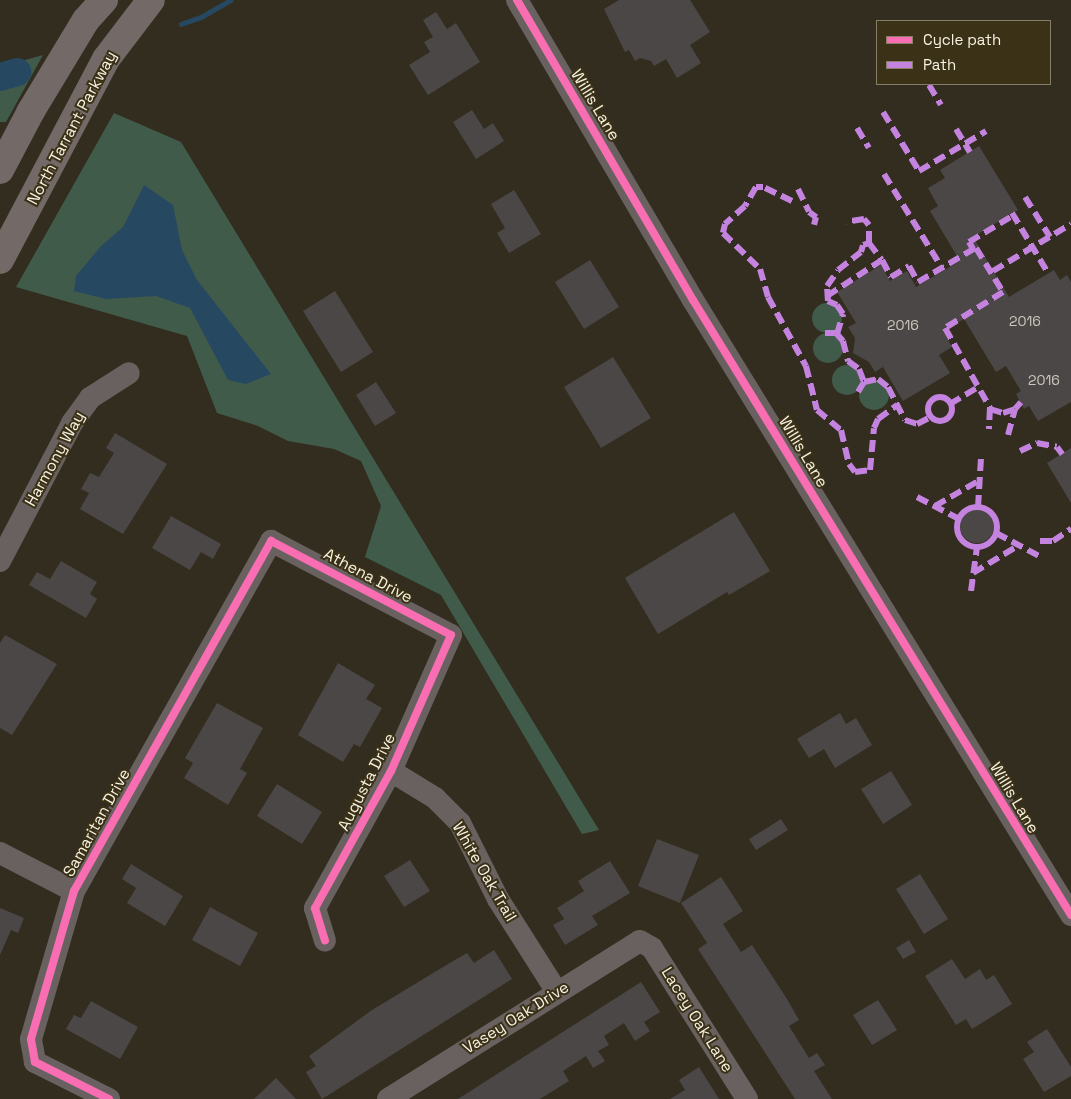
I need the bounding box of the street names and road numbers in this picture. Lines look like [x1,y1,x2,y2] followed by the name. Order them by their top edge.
[23,48,121,208] street label: North Tarrant Parkway
[566,66,624,144] street label: Willis Lane
[21,408,89,510] street label: Harmony Way
[774,413,832,491] street label: Willis Lane
[320,545,416,607] street label: Athena Drive
[334,730,400,834] street label: Augusta Drive
[985,759,1043,837] street label: Willis Lane
[59,766,135,880] street label: Samaritan Drive
[448,819,520,925] street label: White Oak Trail
[657,964,737,1076] street label: Lacey Oak Lane
[460,978,572,1058] street label: Vasey Oak Drive

